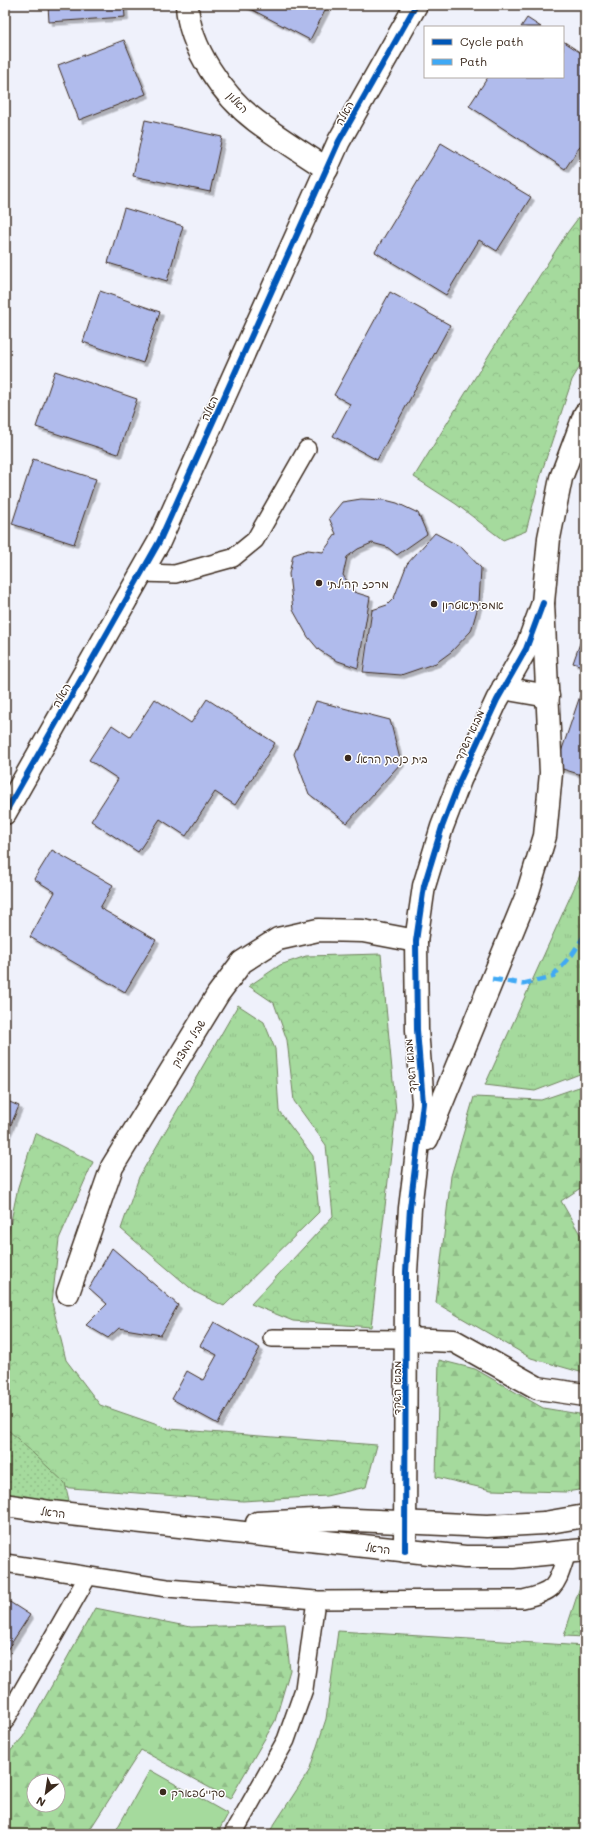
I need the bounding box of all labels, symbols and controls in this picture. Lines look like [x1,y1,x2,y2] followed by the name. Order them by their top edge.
[424,26,564,78] legend
[460,33,523,49] text: Cycle path
[460,53,487,69] text: Path
[224,88,252,116] street label: האלון
[331,98,357,128] street label: האלה
[197,393,221,423] street label: האלה
[327,576,389,591] place label: מרכז קהילתי
[314,578,324,588] marker: מרכז קהילתי
[442,597,504,612] place label: אמפיתיאטרון
[429,599,439,609] marker: אמפיתיאטרון
[48,680,74,710] street label: האלה
[451,707,487,763] street label: מבוא השקד
[356,751,428,766] place label: בית כנסת הראל
[343,753,353,763] marker: בית כנסת הראל
[167,1016,209,1070] street label: שביל המצוק
[400,1038,420,1094] street label: מבוא השקד
[389,1361,404,1415] street label: מבוא השקד
[40,1503,66,1521] street label: הראל
[365,1539,391,1557] street label: הראל
[26,1773,66,1813] north arrow
[171,1785,225,1801] place label: סקייטפארק
[158,1787,168,1797] marker: סקייטפארק
[33,1794,48,1811] text: N

